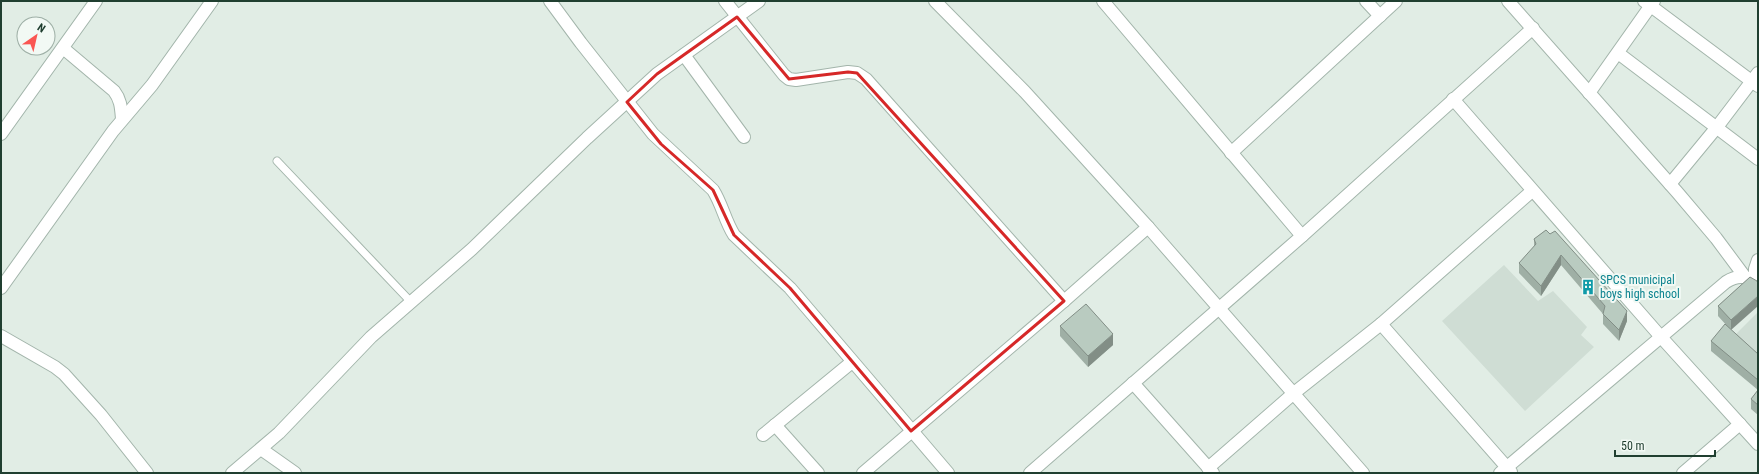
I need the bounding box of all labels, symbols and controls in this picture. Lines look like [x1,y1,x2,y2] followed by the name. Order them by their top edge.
[16,16,56,56] north arrow
[35,21,48,36] text: N
[1600,273,1680,301] place label: SPCS municipal boys high school
[1579,278,1597,296] building icon: SPCS municipal boys high school
[1615,432,1715,458] scale bar
[1621,439,1645,453] text: 50 m

